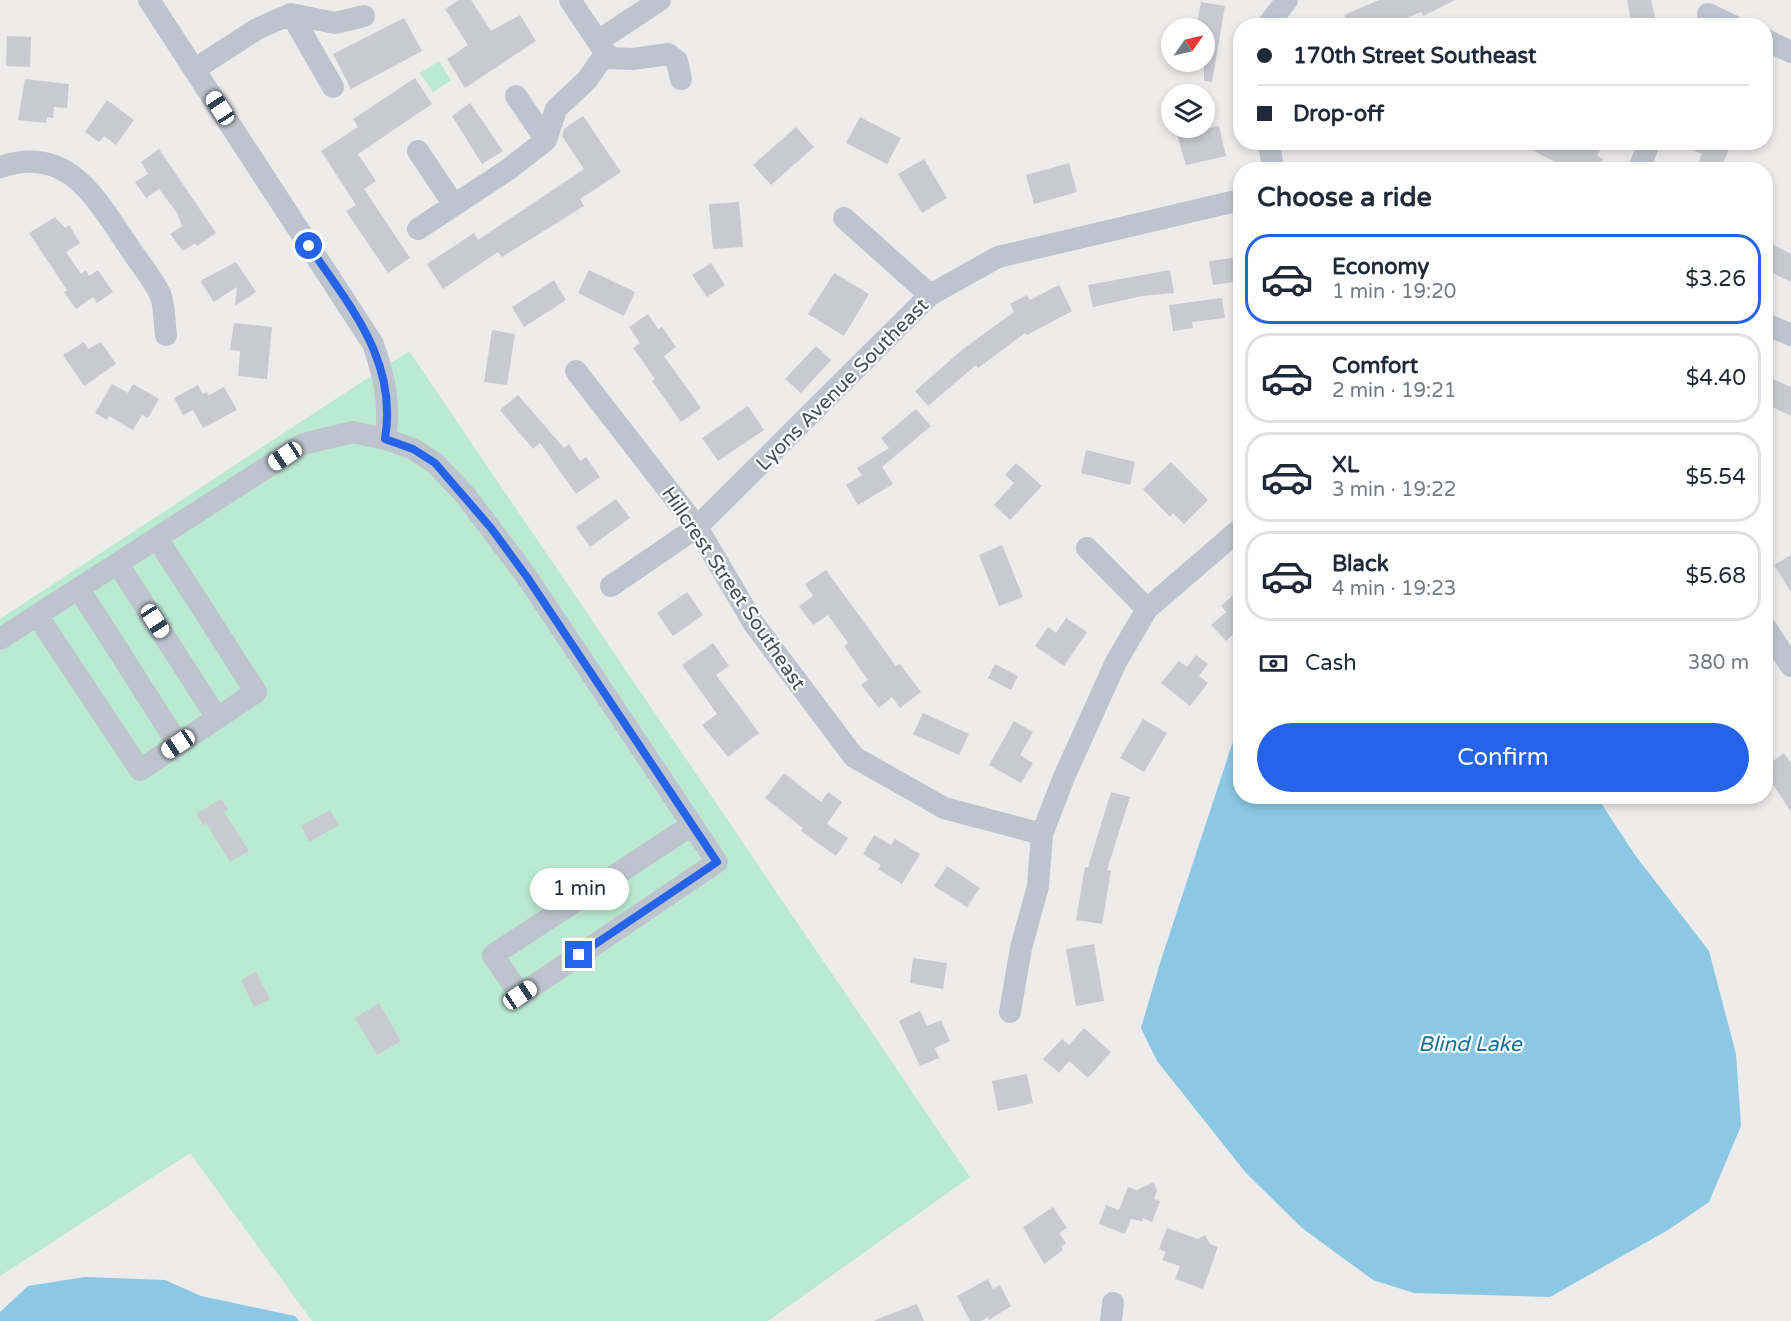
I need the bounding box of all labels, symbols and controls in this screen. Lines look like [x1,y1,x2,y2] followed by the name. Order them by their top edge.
[1161,18,1215,72] north arrow
[1161,18,1215,138] map controls
[1293,43,1536,69] text: 170th Street Southeast
[1161,84,1215,138] button: layers
[203,88,237,128] car
[1293,101,1384,127] text: Drop-off
[1257,181,1432,214] text: Choose a ride
[295,232,322,259] route start
[1260,252,1314,306] icon: car
[1332,254,1429,280] text: Economy
[1685,266,1746,292] text: $3.26
[1332,280,1456,304] text: 1 min · 19:20
[751,293,934,476] street label: Lyons Avenue Southeast
[1260,351,1314,405] icon: car
[1332,353,1418,379] text: Comfort
[1686,365,1746,391] text: $4.40
[1332,379,1456,403] text: 2 min · 19:21
[265,439,305,473] car
[1260,450,1314,504] icon: car
[1332,452,1359,478] text: XL
[1685,464,1746,490] text: $5.54
[1332,478,1456,502] text: 3 min · 19:22
[656,482,810,695] street label: Hillcrest Street Southeast
[1260,549,1314,603] icon: car
[1332,551,1389,577] text: Black
[1685,563,1746,589] text: $5.68
[1332,577,1456,601] text: 4 min · 19:23
[138,601,172,641] car
[1257,647,1290,680] icon: cash
[1305,650,1357,676] text: Cash
[1688,651,1749,675] text: 380 m
[1257,723,1749,792] button: Confirm
[158,726,198,762] car
[530,868,628,910] callout: 1 min
[553,877,606,901] text: 1 min
[565,941,592,968] route end
[500,977,540,1013] car
[1418,1032,1523,1057] water label: Blind Lake

